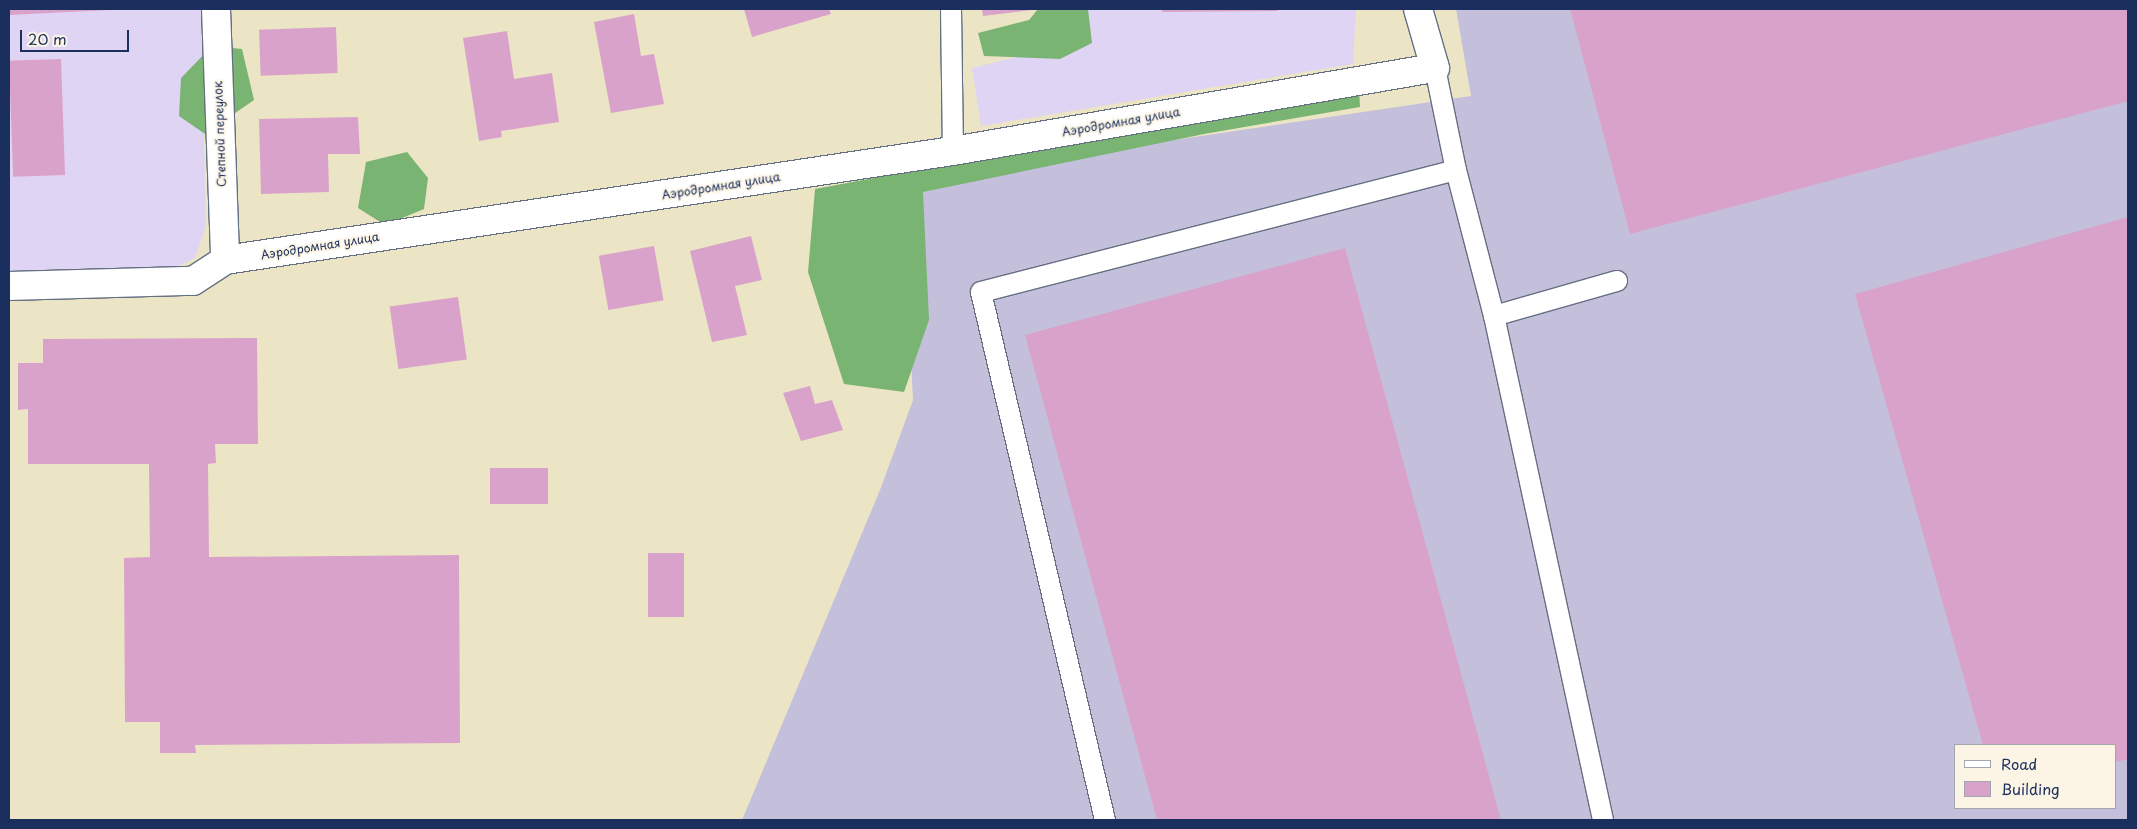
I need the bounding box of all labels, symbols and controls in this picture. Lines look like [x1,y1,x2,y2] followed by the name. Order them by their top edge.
[22,20,131,52] scale bar
[28,27,67,50] text: 20 m
[211,81,229,187] street label: Степной переулок
[1060,104,1182,140] street label: Аэродромная улица
[660,169,782,203] street label: Аэродромная улица
[259,229,381,263] street label: Аэродромная улица
[1954,744,2117,809] legend
[2001,752,2037,775] text: Road
[2001,777,2060,800] text: Building

